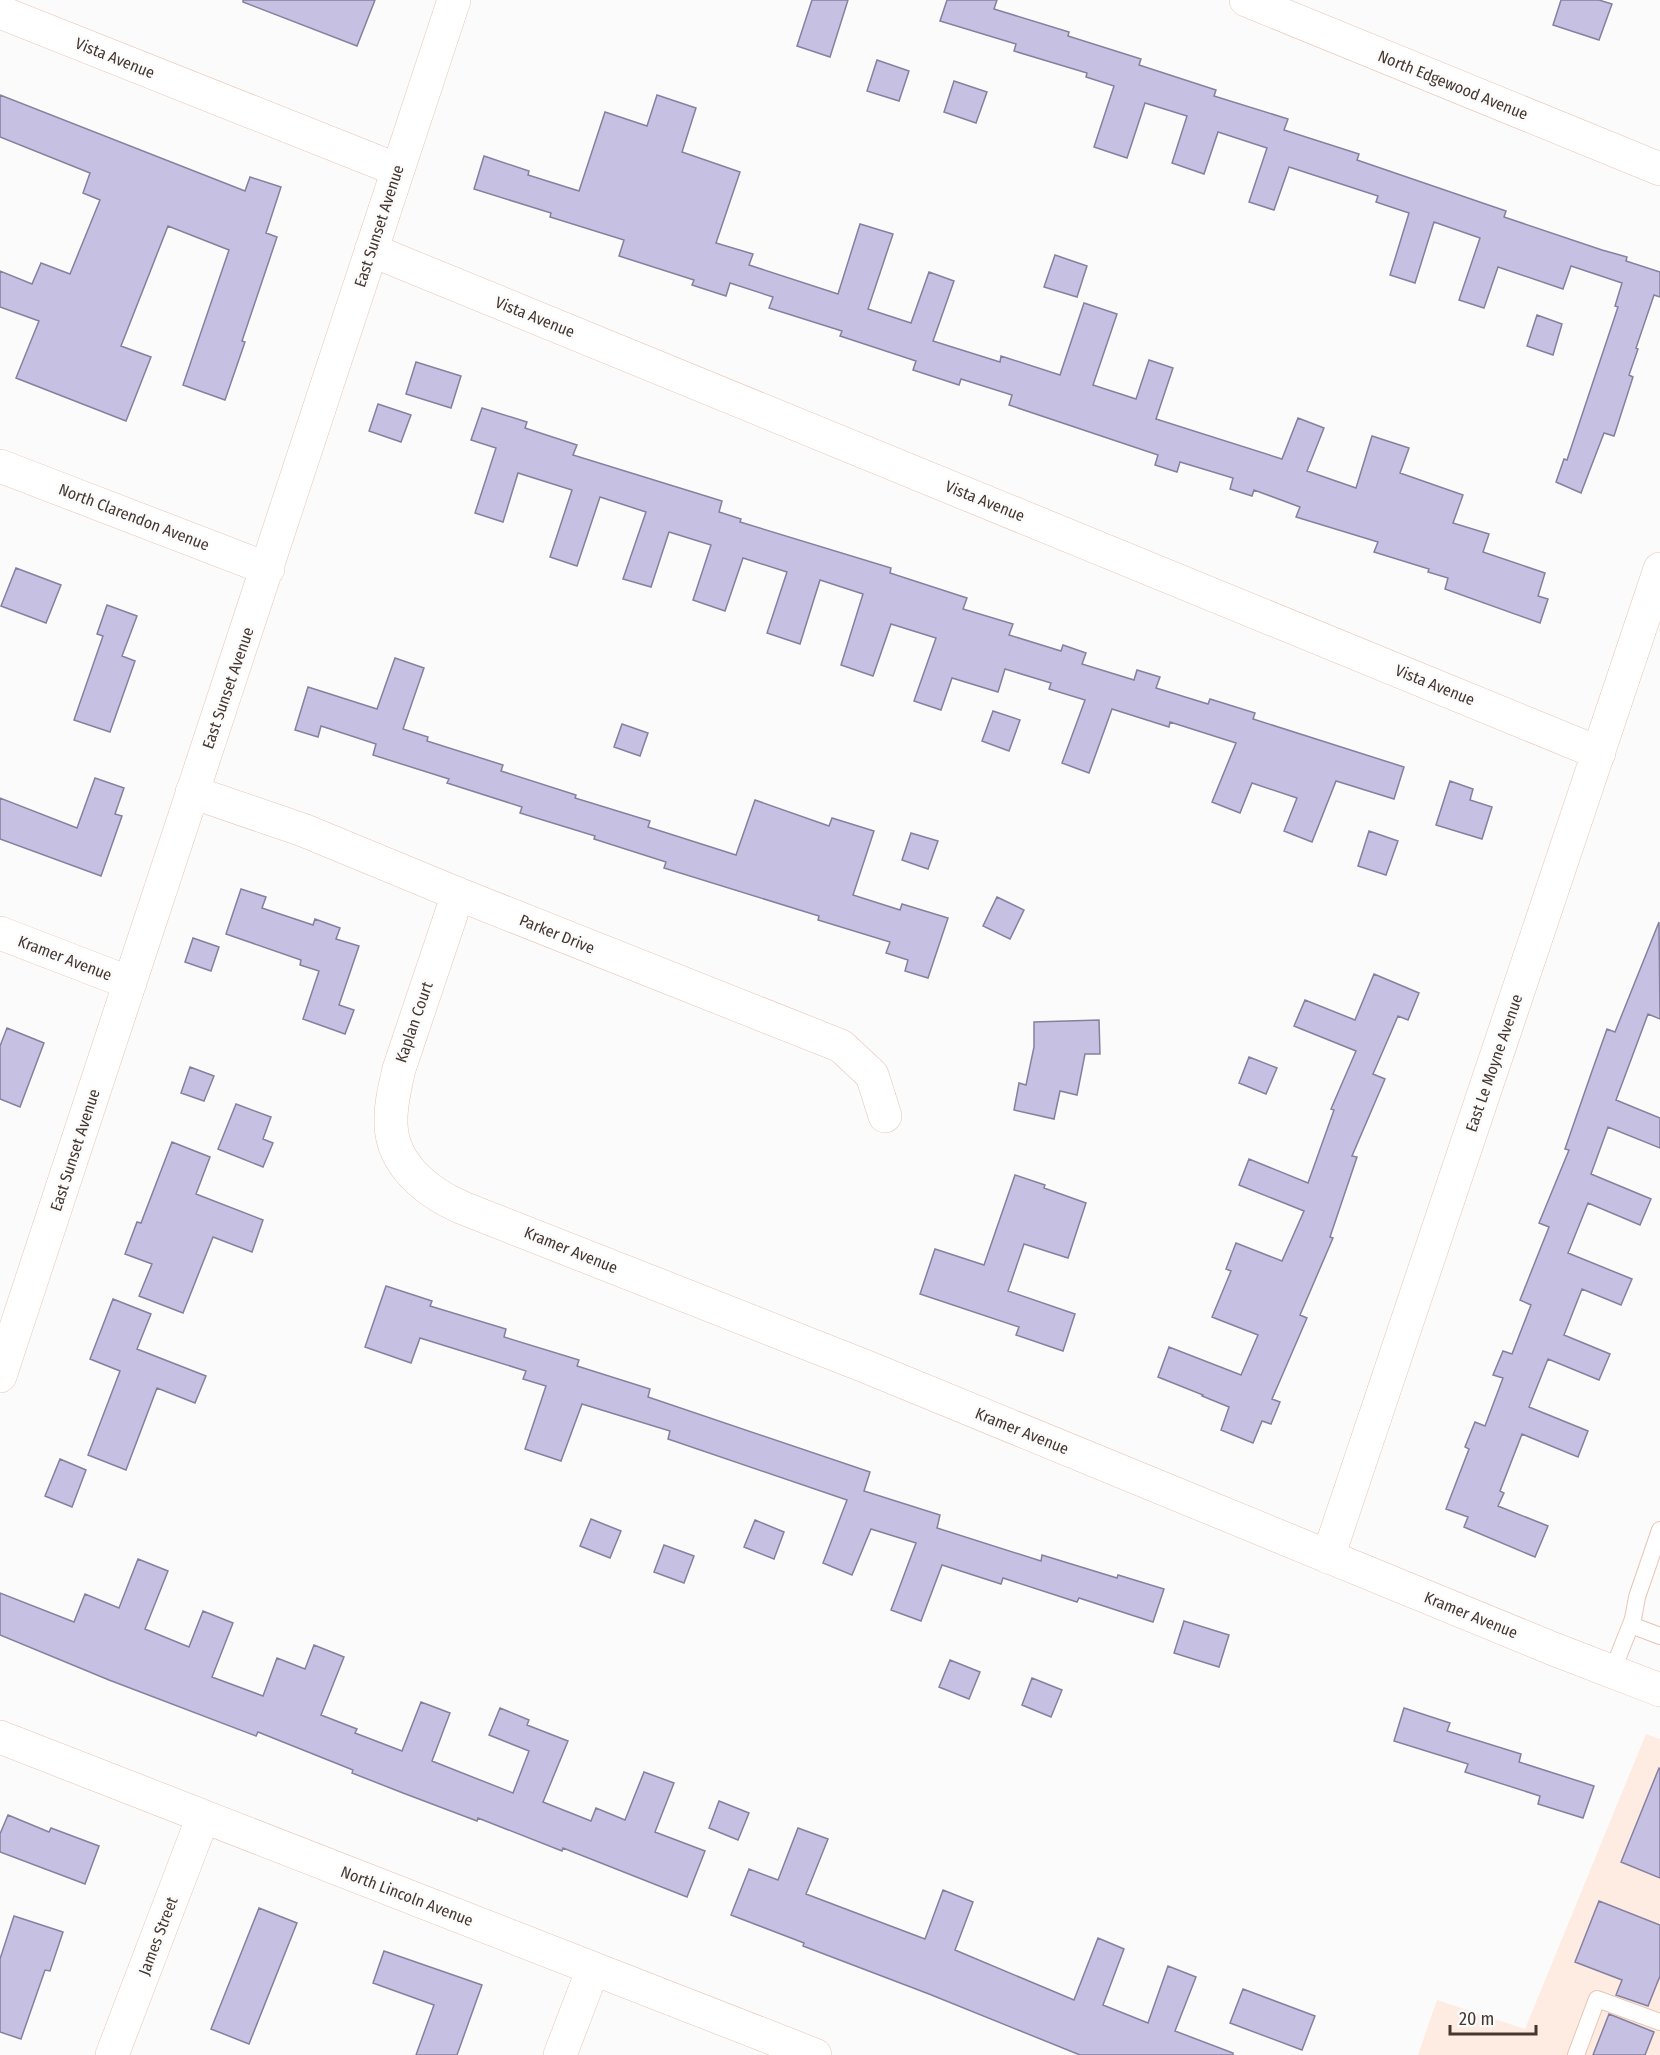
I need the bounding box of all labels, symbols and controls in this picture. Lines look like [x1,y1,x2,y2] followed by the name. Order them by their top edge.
[73,33,157,83] street label: Vista Avenue
[1375,46,1531,124] street label: North Edgewood Avenue
[350,162,408,290] street label: East Sunset Avenue
[493,292,577,342] street label: Vista Avenue
[943,476,1027,526] street label: Vista Avenue
[56,479,212,555] street label: North Clarendon Avenue
[198,625,258,751] street label: East Sunset Avenue
[1393,660,1477,710] street label: Vista Avenue
[517,910,597,958] street label: Parker Drive
[15,931,115,985] street label: Kramer Avenue
[391,978,437,1065] street label: Kaplan Court
[1462,992,1527,1134] street label: East Le Moyne Avenue
[46,1086,104,1214] street label: East Sunset Avenue
[522,1223,621,1277] street label: Kramer Avenue
[973,1404,1072,1458] street label: Kramer Avenue
[1422,1588,1521,1642] street label: Kramer Avenue
[338,1862,476,1930] street label: North Lincoln Avenue
[134,1893,182,1978] street label: James Street
[1450,1998,1536,2036] scale bar
[1459,2008,1494,2030] text: 20 m

